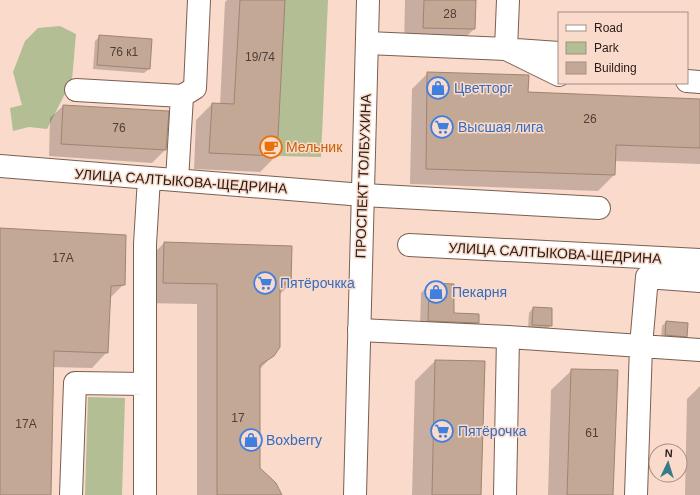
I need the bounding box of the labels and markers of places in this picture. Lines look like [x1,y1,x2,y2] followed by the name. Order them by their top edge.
[425,75,451,101] shop icon: Цветторг
[454,80,512,96] place label: Цветторг
[429,114,455,140] supermarket icon: Высшая лига
[458,119,544,135] place label: Высшая лига
[258,134,284,160] cafe icon: Мельник
[286,139,343,155] place label: Мельник
[252,270,278,296] supermarket icon: Пятёрочкка
[280,275,355,291] place label: Пятёрочкка
[423,279,449,305] shop icon: Пекарня
[452,284,507,300] place label: Пекарня
[429,418,455,444] supermarket icon: Пятёрочка
[458,423,527,439] place label: Пятёрочка
[238,427,264,453] shop icon: Boxberry
[266,432,322,448] place label: Boxberry

